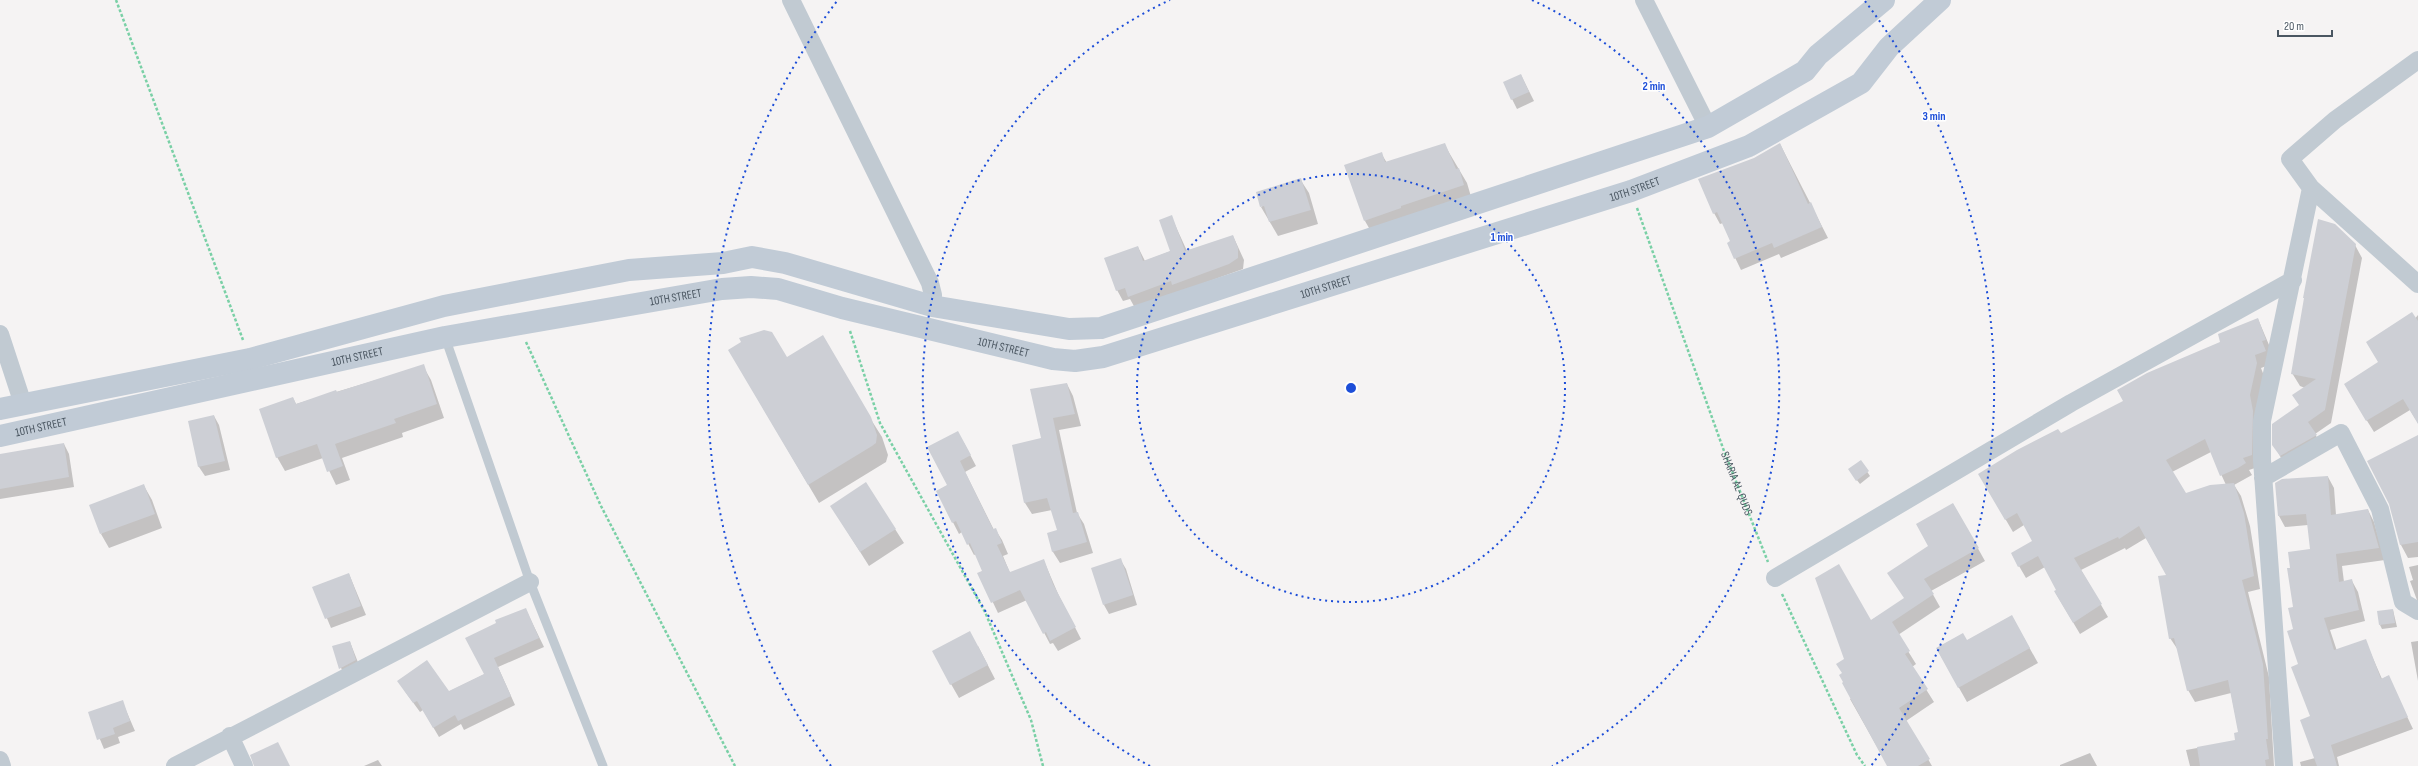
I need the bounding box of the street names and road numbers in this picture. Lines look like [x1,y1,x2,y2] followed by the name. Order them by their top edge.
[1608,173,1662,205] street label: 10TH STREET
[1299,272,1353,302] street label: 10TH STREET
[649,285,703,309] street label: 10TH STREET
[976,334,1031,360] street label: 10TH STREET
[330,343,385,370] street label: 10TH STREET
[14,414,68,440] street label: 10TH STREET
[1717,449,1756,518] street label: SHARIA AL-QUDS

